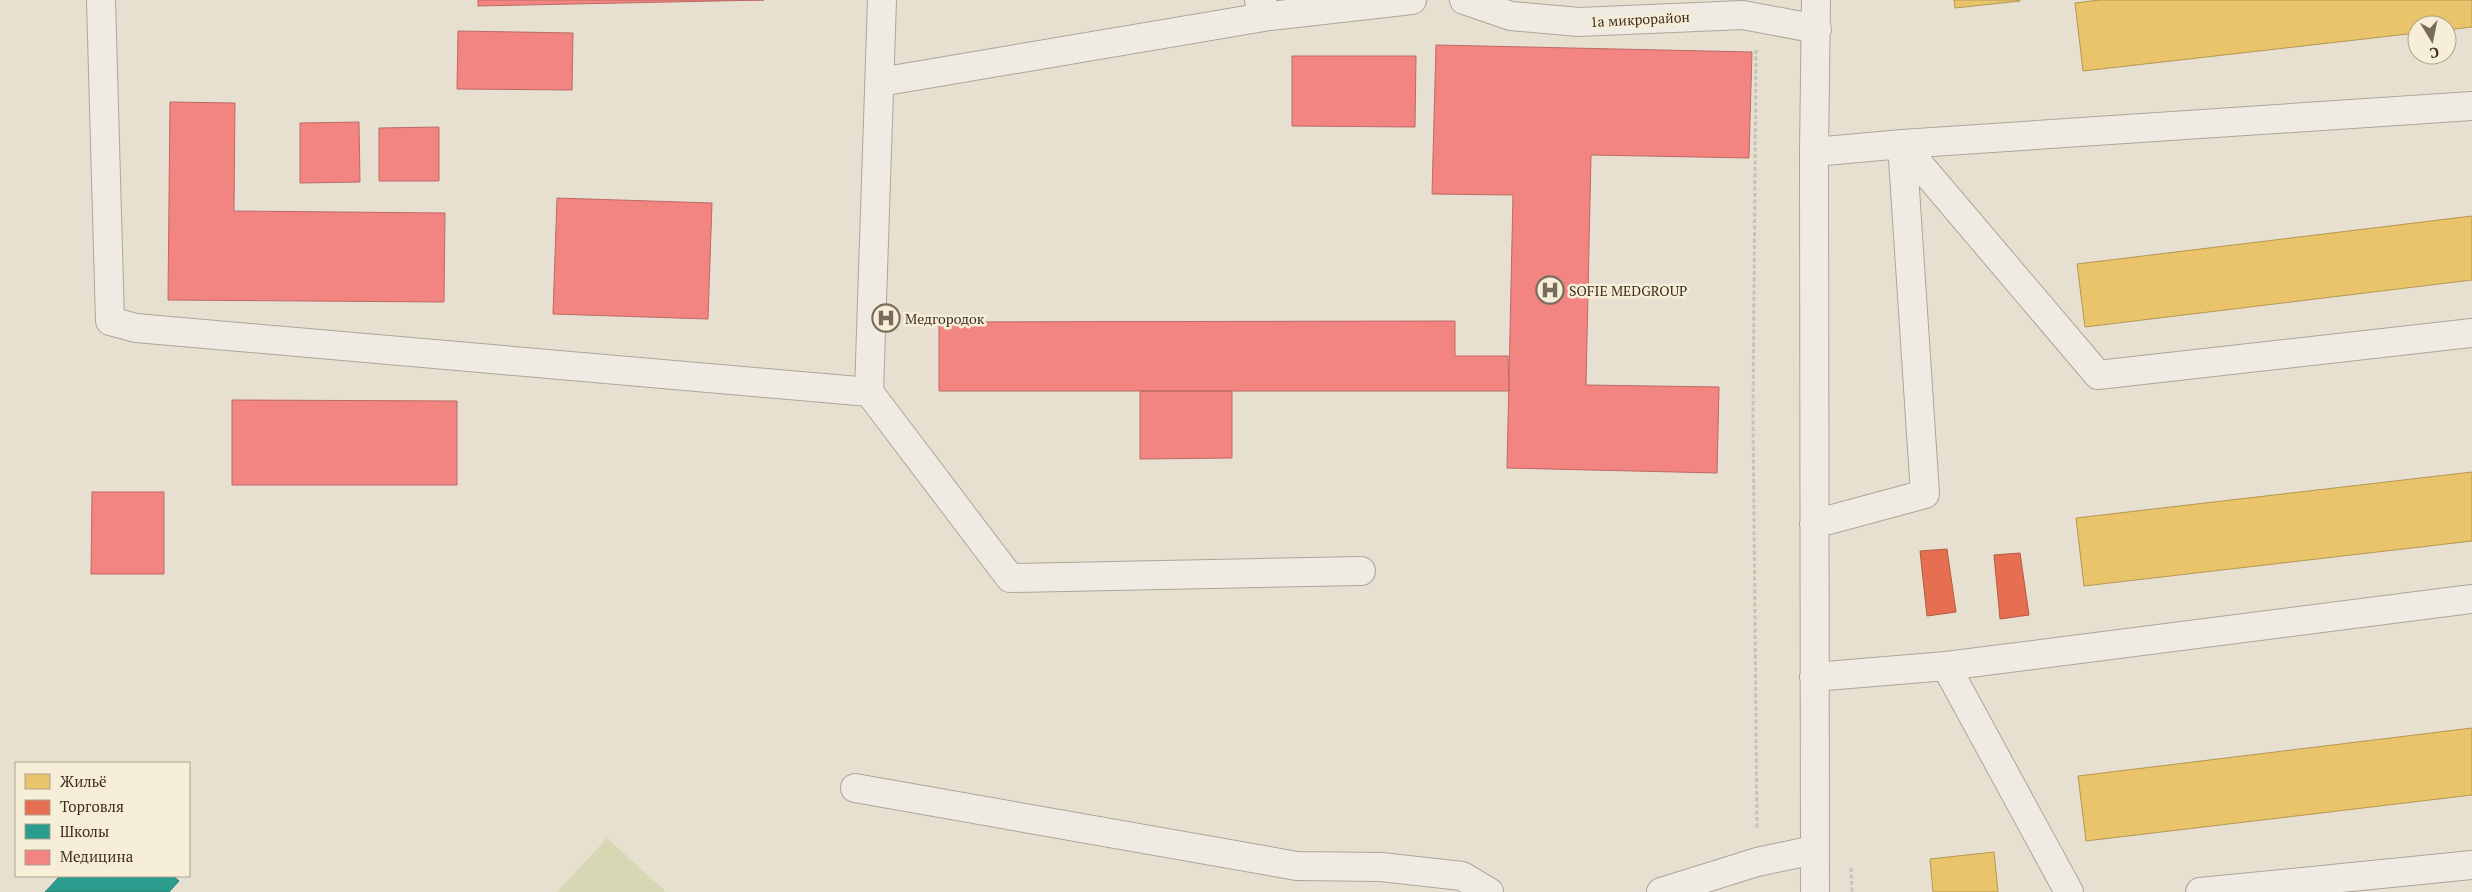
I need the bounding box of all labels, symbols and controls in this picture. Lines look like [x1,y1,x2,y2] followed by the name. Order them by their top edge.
[1590,7,1691,31] street label: 1а микрорайон
[2407,15,2457,65] north arrow
[2428,43,2440,63] text: С
[1535,275,1565,305] hospital icon: SOFIE MEDGROUP
[1569,281,1687,300] place label: SOFIE MEDGROUP
[871,303,901,333] hospital icon: Медгородок
[905,309,985,328] place label: Медгородок
[15,762,190,877] legend
[60,771,107,791] text: Жильё
[60,796,124,816] text: Торговля
[60,821,109,841] text: Школы
[60,846,134,866] text: Медицина

